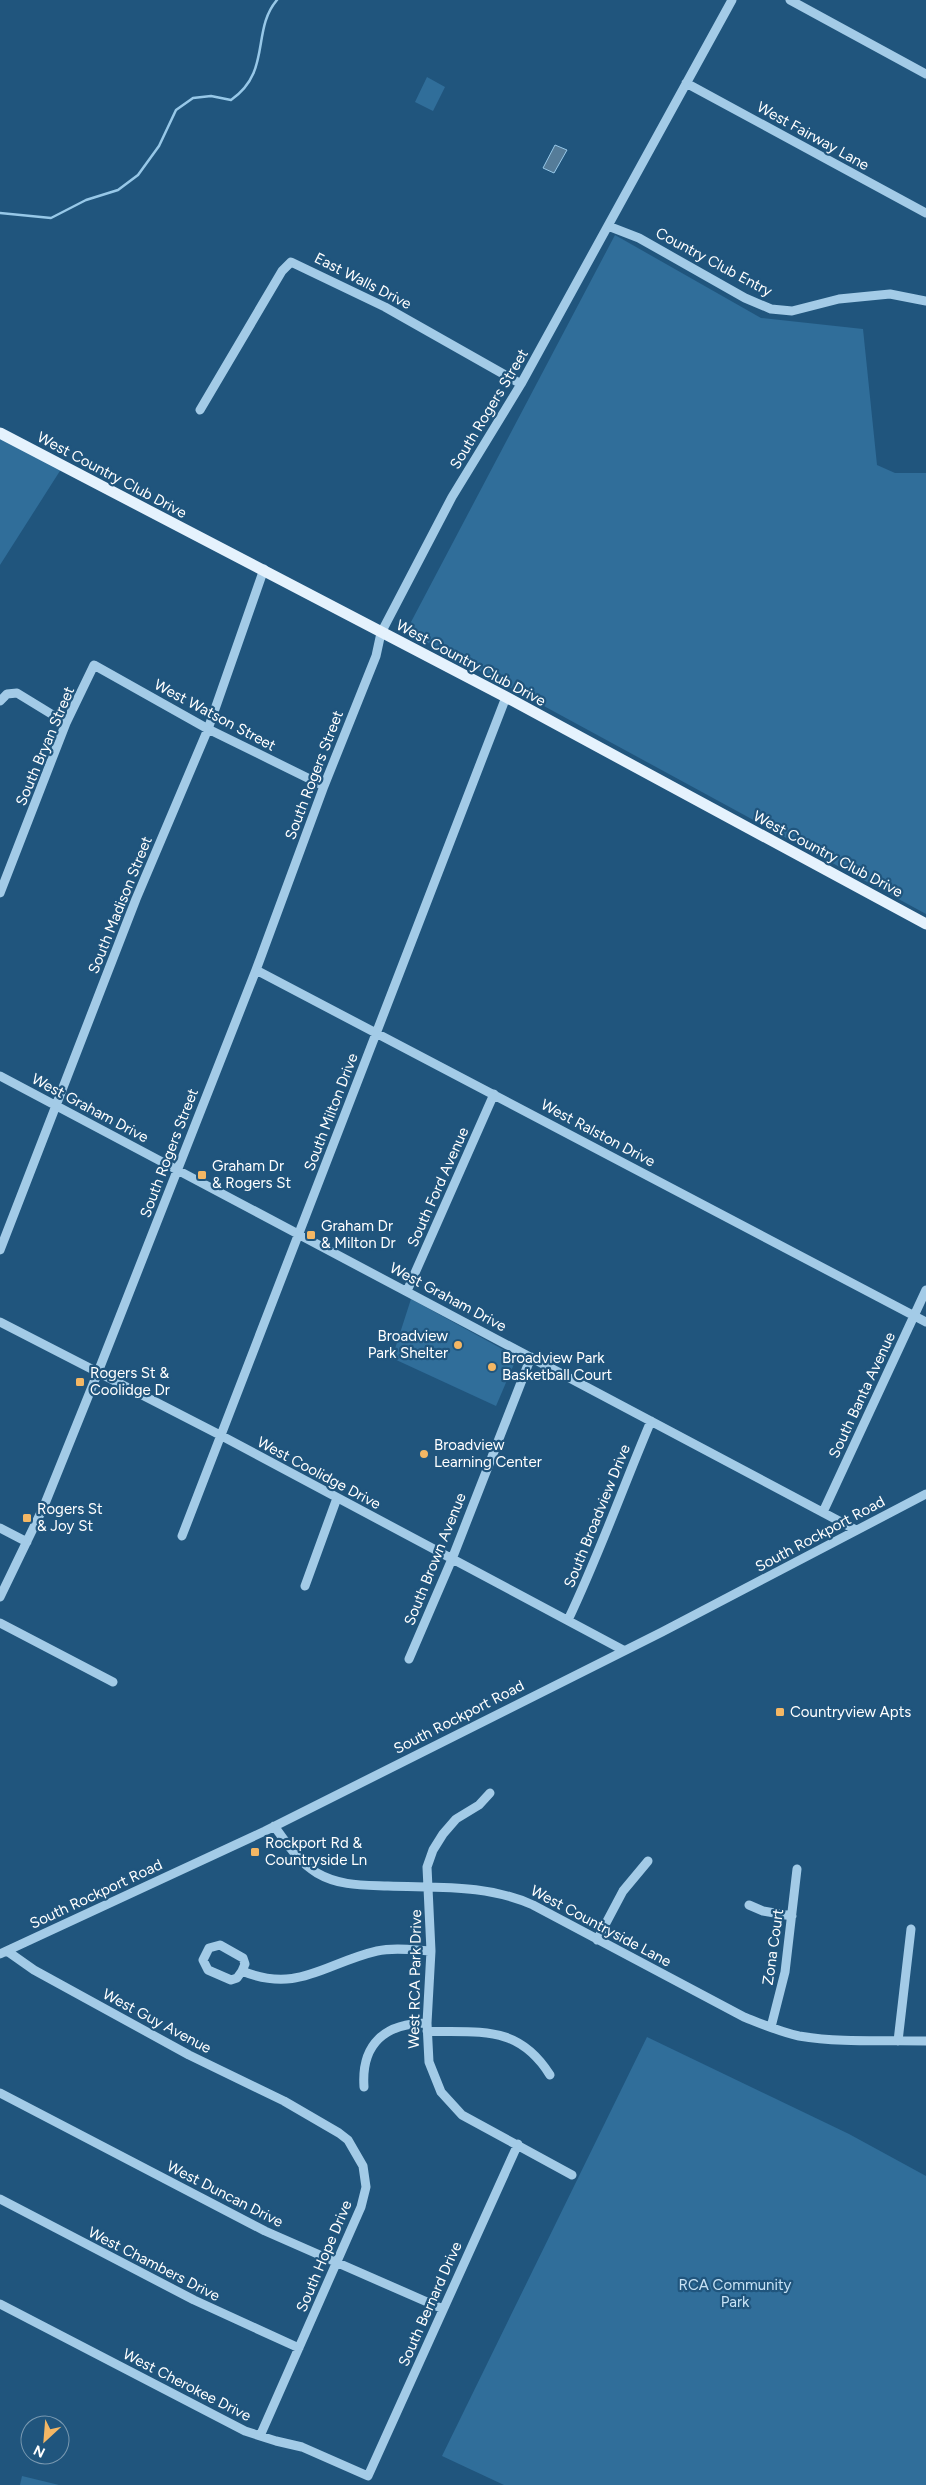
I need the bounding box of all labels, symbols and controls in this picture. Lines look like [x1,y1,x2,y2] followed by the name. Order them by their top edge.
[754,98,872,174] street label: West Fairway Lane
[653,224,775,300] street label: Country Club Entry
[312,249,414,313] street label: East Walls Drive
[446,345,532,472] street label: South Rogers Street
[34,428,190,522] street label: West Country Club Drive
[393,616,549,710] street label: West Country Club Drive
[151,675,279,755] street label: West Watson Street
[12,683,78,808] street label: South Bryan Street
[281,708,347,842] street label: South Rogers Street
[750,807,906,901] street label: West Country Club Drive
[84,833,156,976] street label: South Madison Street
[300,1051,362,1173] street label: South Milton Drive
[29,1070,151,1146] street label: West Graham Drive
[136,1086,202,1220] street label: South Rogers Street
[538,1095,658,1171] street label: West Ralston Drive
[404,1124,472,1250] street label: South Ford Avenue
[212,1157,291,1192] place label: Graham Dr & Rogers St
[196,1169,208,1181] marker: Graham Dr & Rogers St
[321,1217,396,1252] place label: Graham Dr & Milton Dr
[305,1229,317,1241] marker: Graham Dr & Milton Dr
[387,1259,509,1335] street label: West Graham Drive
[368,1327,448,1362] place label: Broadview Park Shelter
[825,1329,899,1461] street label: South Banta Avenue
[452,1339,464,1351] marker: Broadview Park Shelter
[502,1349,612,1384] place label: Broadview Park Basketball Court
[486,1361,498,1373] marker: Broadview Park Basketball Court
[90,1364,170,1399] place label: Rogers St & Coolidge Dr
[74,1376,86,1388] marker: Rogers St & Coolidge Dr
[254,1433,384,1513] street label: West Coolidge Drive
[434,1436,542,1471] place label: Broadview Learning Center
[560,1442,634,1590] street label: South Broadview Drive
[418,1448,430,1460] marker: Broadview Learning Center
[400,1490,470,1628] street label: South Brown Avenue
[752,1492,888,1576] street label: South Rockport Road
[37,1500,103,1535] place label: Rogers St & Joy St
[21,1512,33,1524] marker: Rogers St & Joy St
[391,1676,527,1758] street label: South Rockport Road
[790,1703,911,1721] place label: Countryview Apts
[774,1706,786,1718] marker: Countryview Apts
[265,1834,367,1869] place label: Rockport Rd & Countryside Ln
[249,1846,261,1858] marker: Rockport Rd & Countryside Ln
[27,1855,165,1933] street label: South Rockport Road
[528,1881,674,1971] street label: West Countryside Lane
[759,1907,787,1986] street label: Zona Court
[405,1909,425,2049] street label: West RCA Park Drive
[100,1985,214,2057] street label: West Guy Avenue
[164,2157,286,2231] street label: West Duncan Drive
[292,2198,356,2314] street label: South Hope Drive
[85,2223,223,2305] street label: West Chambers Drive
[394,2239,466,2369] street label: South Bernard Drive
[679,2276,792,2311] park label: RCA Community Park
[120,2345,254,2425] street label: West Cherokee Drive
[20,2415,70,2465] north arrow
[31,2441,48,2461] text: N

